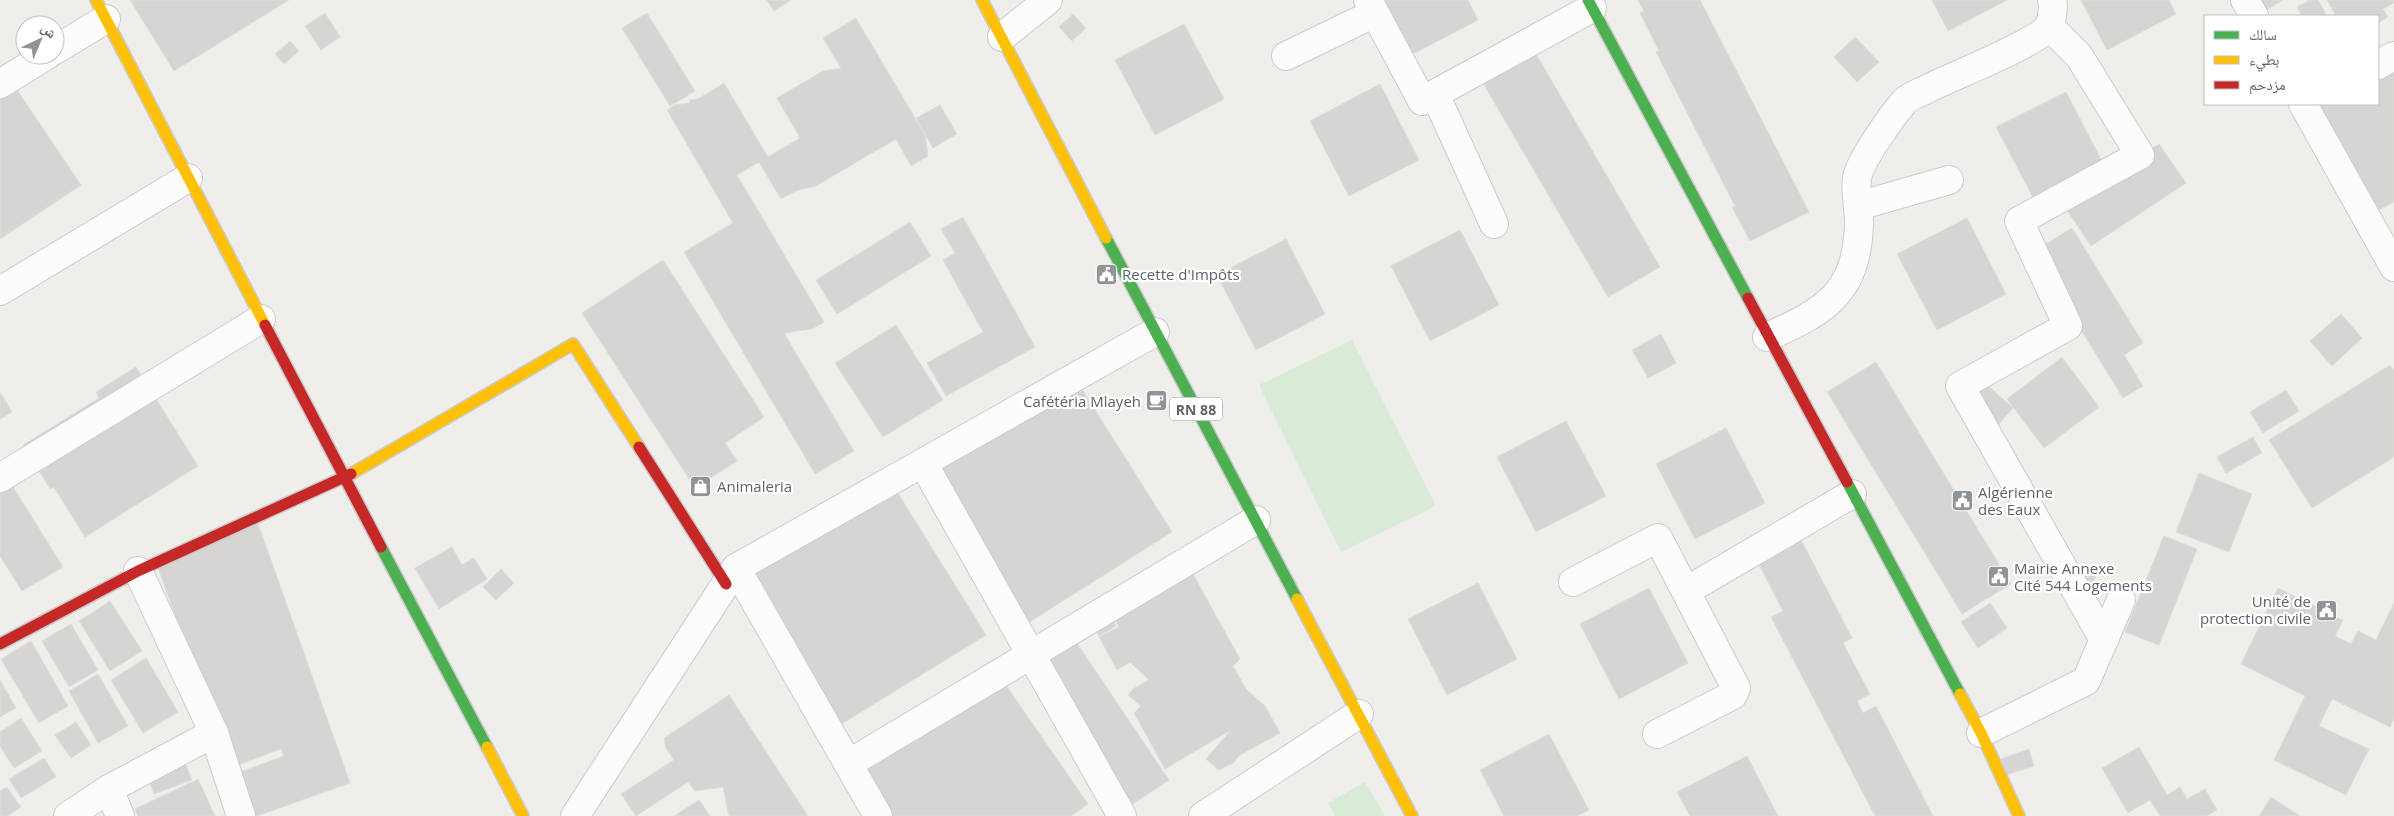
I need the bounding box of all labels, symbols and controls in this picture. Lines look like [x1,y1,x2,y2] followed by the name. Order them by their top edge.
[15,15,65,65] north arrow
[2204,15,2379,105] legend
[37,18,61,42] text: ش
[2249,24,2277,44] text: سالك
[2249,49,2279,72] text: بطيء
[2249,74,2286,95] text: مزدحم
[1094,262,1118,286] public building icon: Recette d'Impôts
[1122,264,1240,284] place label: Recette d'Impôts
[1145,389,1169,413] cafe icon: Cafétéria Mlayeh
[1023,391,1141,411] place label: Cafétéria Mlayeh
[1170,398,1222,420] road number: RN 88
[689,474,713,498] shop icon: Animaleria
[717,476,792,496] place label: Animaleria
[1978,482,2053,519] place label: Algérienne des Eaux
[1950,489,1974,513] public building icon: Algérienne des Eaux
[2014,558,2152,595] place label: Mairie Annexe Cité 544 Logements
[1986,565,2010,589] public building icon: Mairie Annexe Cité 544 Logements
[2200,591,2311,628] place label: Unité de protection civile
[2315,598,2339,622] public building icon: Unité de protection civile

